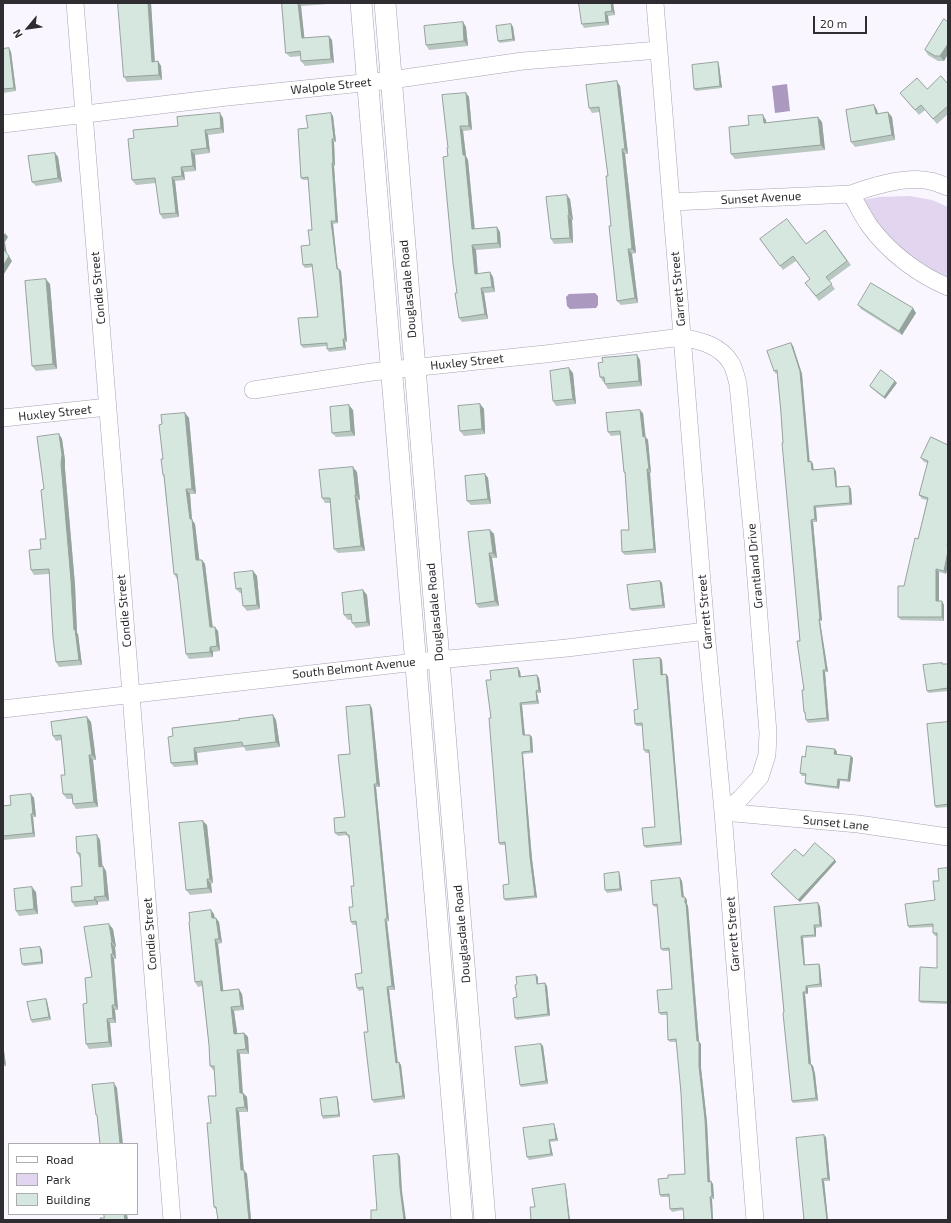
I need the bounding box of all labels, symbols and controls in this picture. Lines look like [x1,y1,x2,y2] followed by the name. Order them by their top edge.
[8,8,48,48] north arrow
[815,8,869,34] scale bar
[820,16,847,30] text: 20 m
[9,27,25,41] text: N
[290,75,372,97] street label: Walpole Street
[720,189,802,207] street label: Sunset Avenue
[397,239,419,339] street label: Douglasdale Road
[88,251,108,325] street label: Condie Street
[668,251,688,327] street label: Garrett Street
[430,351,504,373] street label: Huxley Street
[18,402,92,424] street label: Huxley Street
[744,523,766,609] street label: Grantland Drive
[424,562,446,662] street label: Douglasdale Road
[114,574,134,648] street label: Condie Street
[695,574,715,650] street label: Garrett Street
[292,654,416,682] street label: South Belmont Avenue
[802,812,870,834] street label: Sunset Lane
[451,884,473,984] street label: Douglasdale Road
[723,896,743,972] street label: Garrett Street
[140,897,160,971] street label: Condie Street
[8,1143,138,1215] legend
[46,1152,74,1166] text: Road
[46,1172,71,1186] text: Park
[46,1192,90,1206] text: Building

